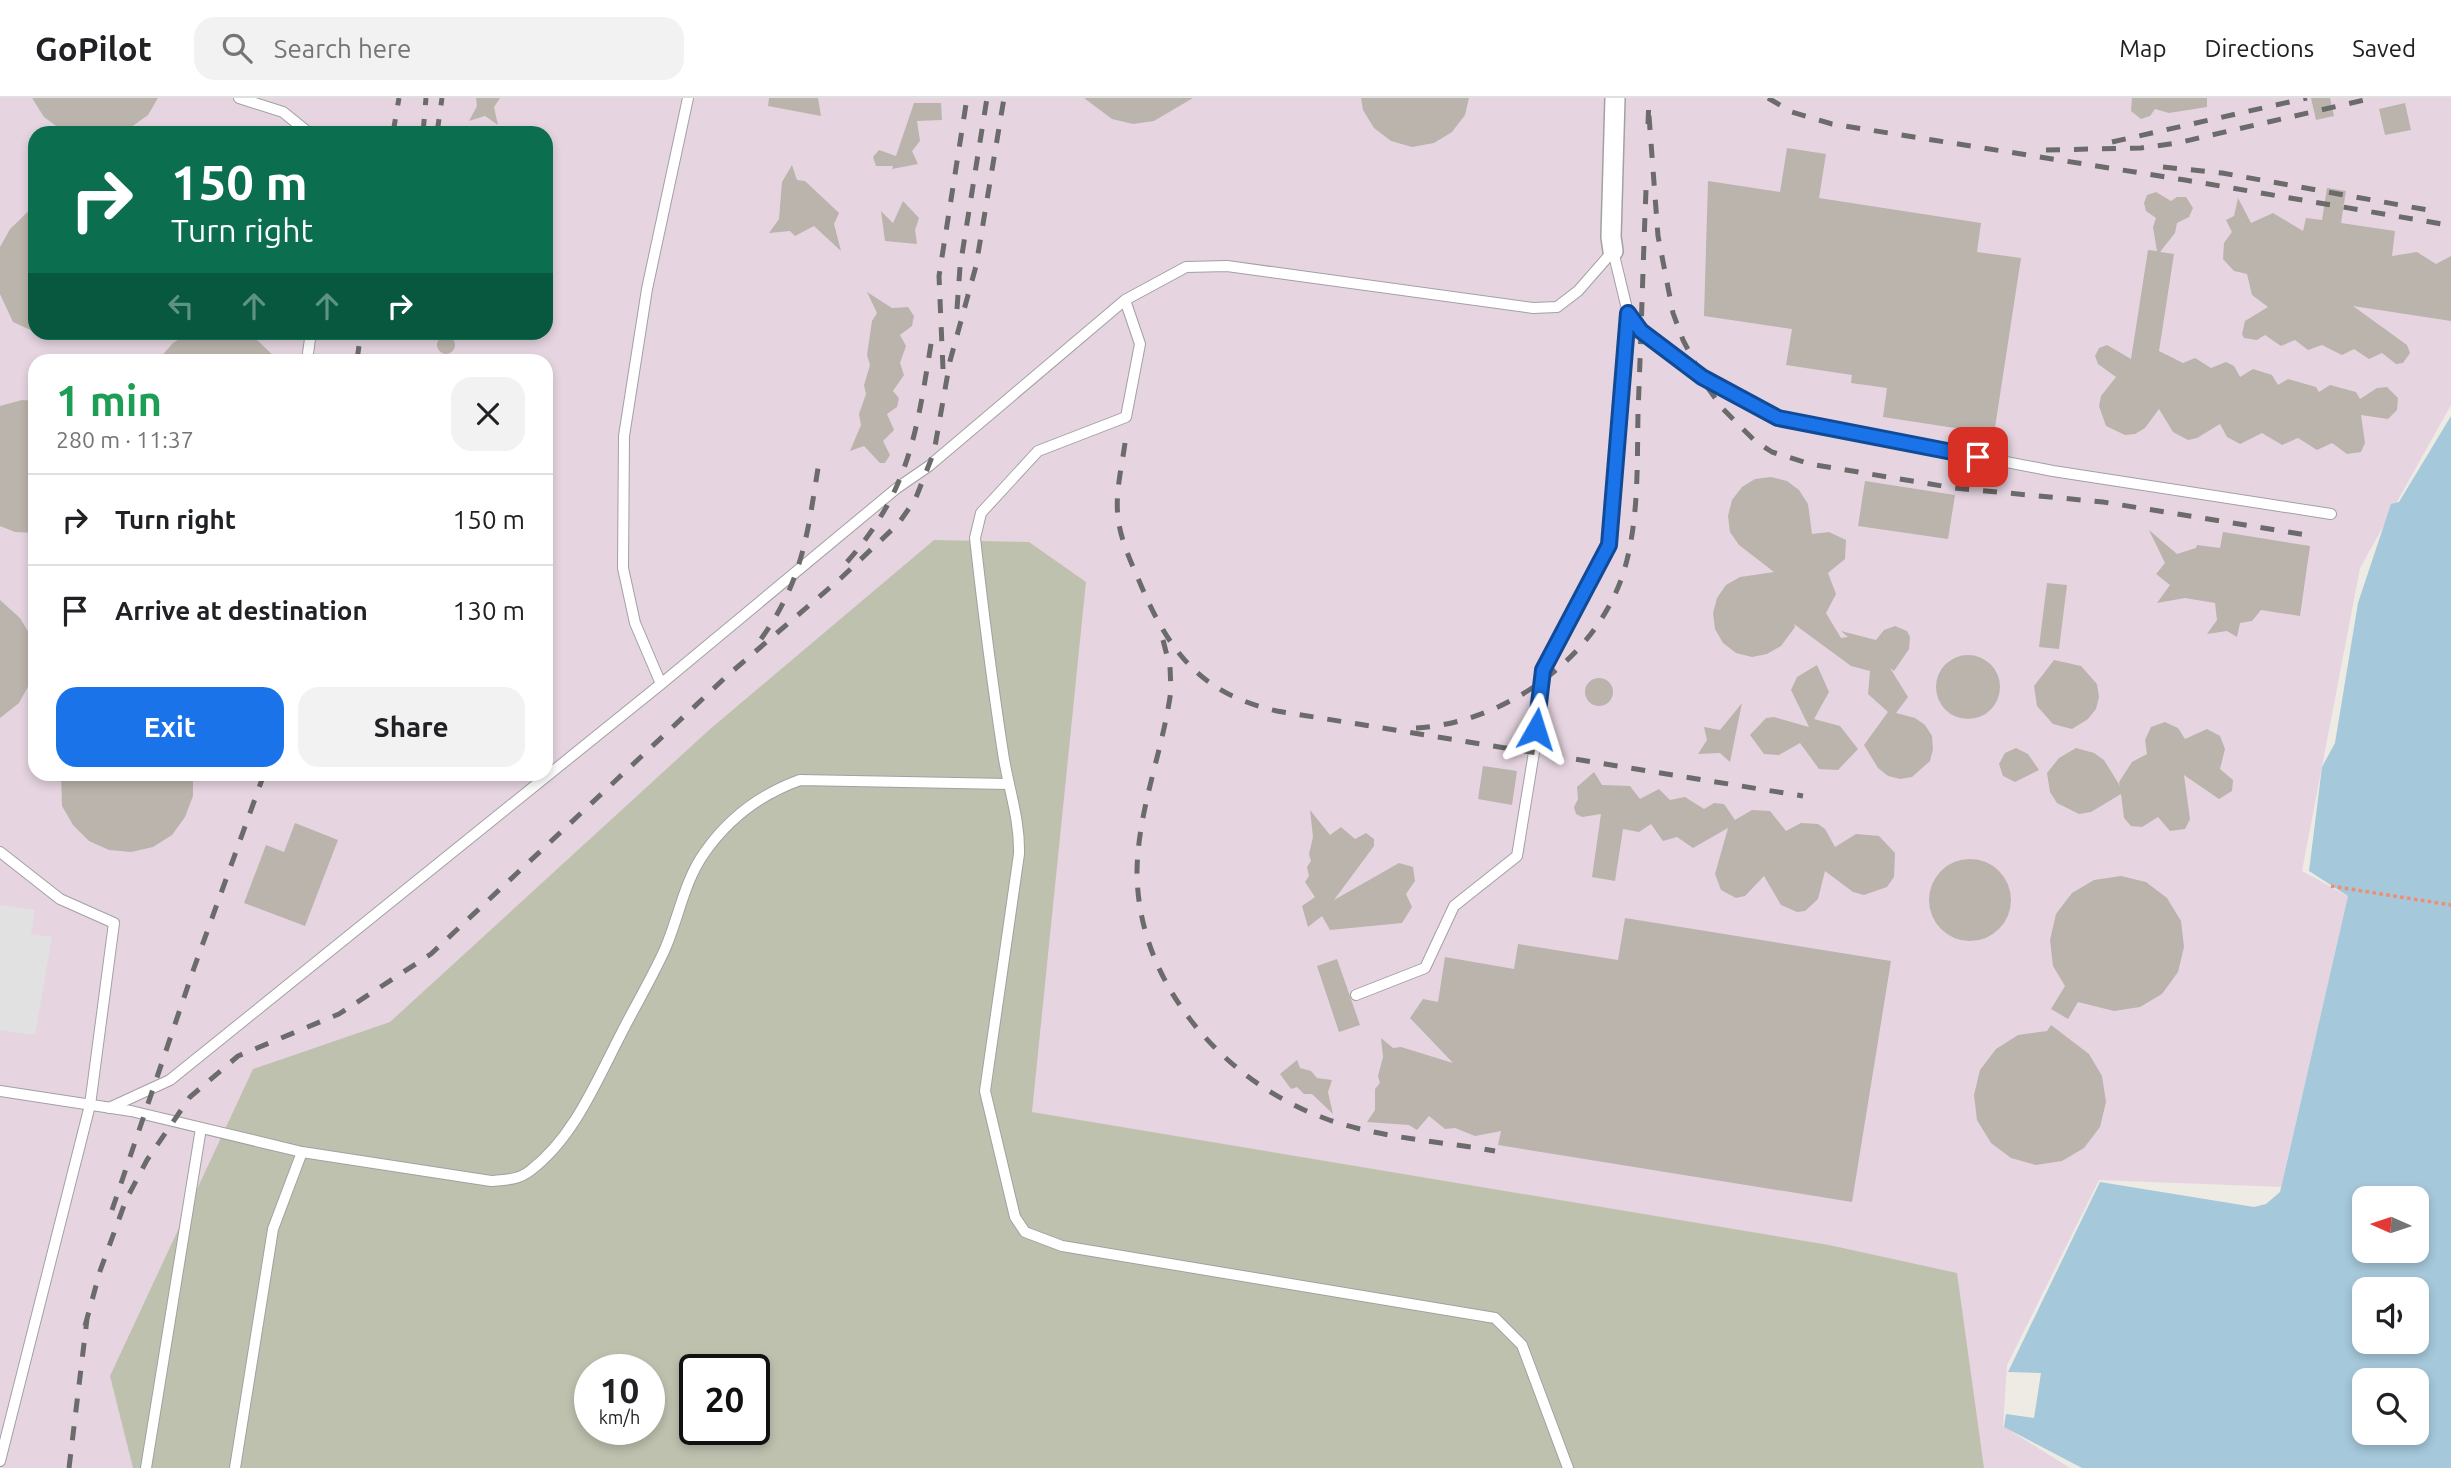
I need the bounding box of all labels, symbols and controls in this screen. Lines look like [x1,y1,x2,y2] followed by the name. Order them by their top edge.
[194,17,684,80] search box
[218,29,256,67] icon: search
[35,30,152,67] text: GoPilot
[274,34,411,63] text: Search here
[2119,35,2166,62] text: Map
[2204,35,2314,62] text: Directions
[2352,35,2416,62] text: Saved
[56,154,147,245] icon: right
[171,154,308,209] text: 150 m
[171,212,313,248] text: Turn right
[162,287,200,325] icon: left
[235,287,273,325] icon: ahead
[308,287,346,325] icon: ahead
[381,287,419,325] icon: right
[56,377,162,424] text: 1 min
[451,377,525,451] button: close
[56,427,194,452] text: 280 m · 11:37
[1948,427,2008,487] pin
[1959,438,1997,476] icon: arrive
[56,501,94,539] icon: right
[115,505,236,534] text: Turn right
[453,505,525,534] text: 150 m
[56,592,94,630] icon: arrive
[115,596,368,625] text: Arrive at destination
[453,596,525,625] text: 130 m
[56,687,284,767] button: Exit
[298,687,525,767] button: Share
[1499,692,1573,766] position arrow
[2352,1186,2429,1264] north arrow
[2352,1186,2429,1445] map controls
[2352,1277,2429,1354] button: sound
[679,1354,770,1445] speed limit sign: 20
[2352,1368,2429,1445] button: search
[600,1370,639,1410] text: 10
[599,1407,640,1427] text: km/h

